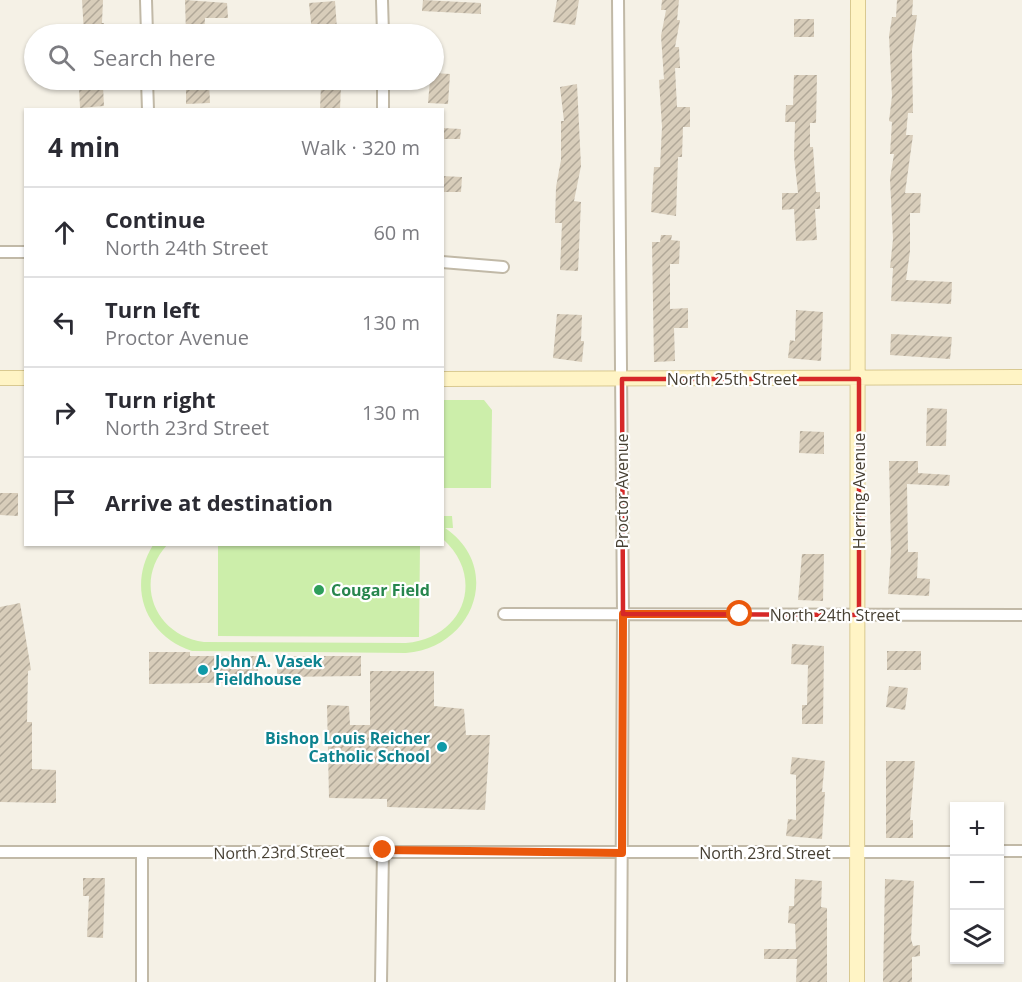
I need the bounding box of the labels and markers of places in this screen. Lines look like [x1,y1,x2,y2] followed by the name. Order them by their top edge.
[331,579,430,601] place label: Cougar Field
[312,583,326,597] marker: Cougar Field
[213,650,323,690] place label: John A. Vasek Fieldhouse
[196,663,210,677] marker: John A. Vasek Fieldhouse
[265,727,430,767] place label: Bishop Louis Reicher Catholic School
[435,740,449,754] marker: Bishop Louis Reicher Catholic School

